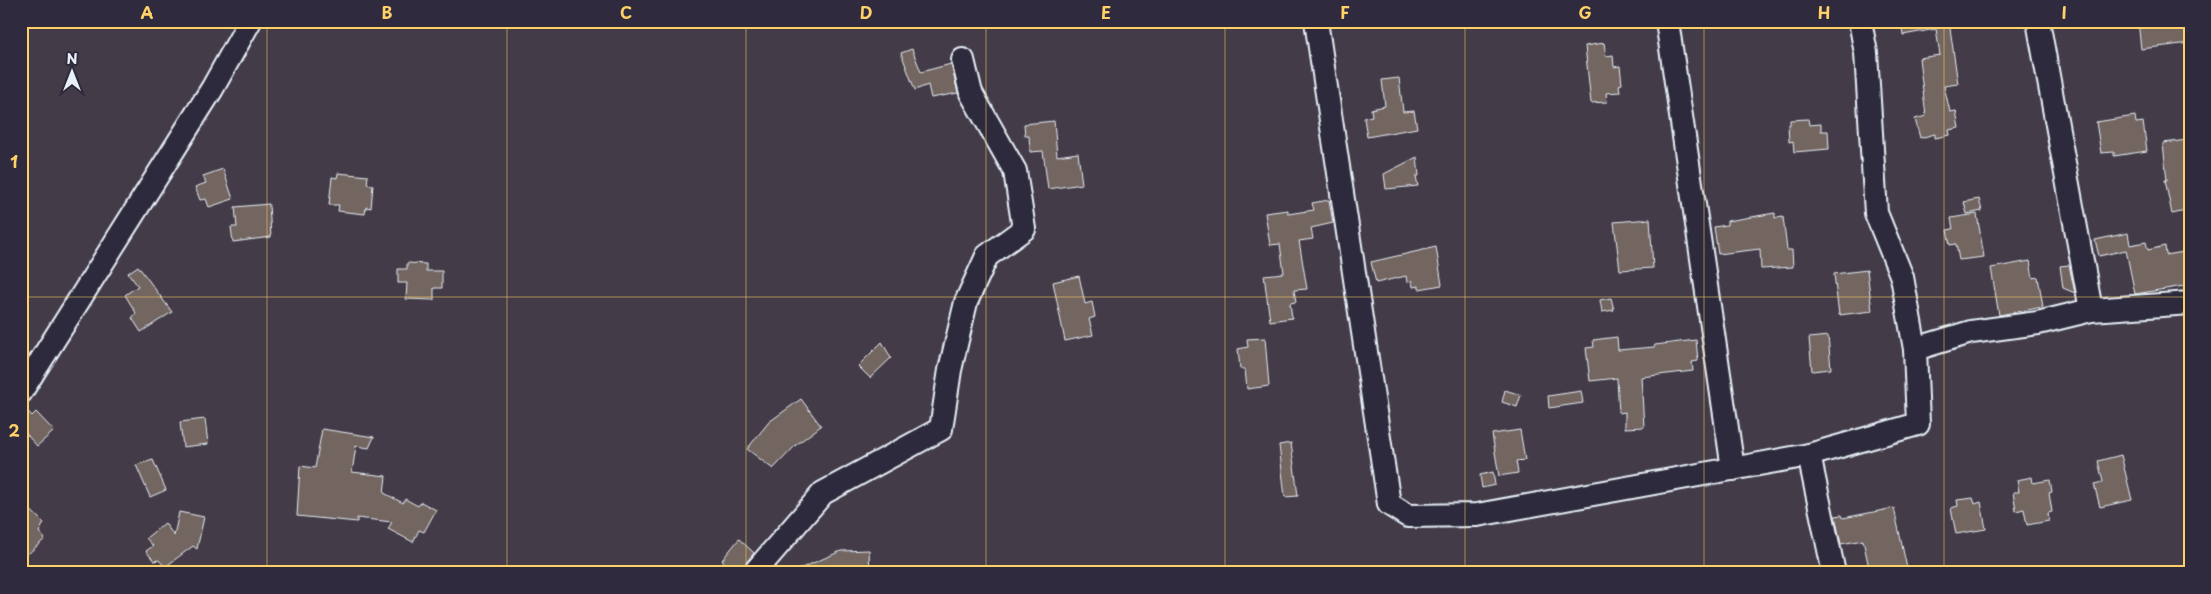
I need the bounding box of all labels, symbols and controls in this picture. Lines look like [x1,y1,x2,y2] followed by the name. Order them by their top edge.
[141,0,154,24] text: A
[382,0,393,24] text: B
[620,0,632,24] text: C
[860,0,872,24] text: D
[1101,0,1111,24] text: E
[1340,0,1350,24] text: F
[1578,0,1592,24] text: G
[1818,0,1830,24] text: H
[2061,0,2067,24] text: I
[48,48,98,98] north arrow
[66,48,78,69] text: N
[10,149,18,173] text: 1
[8,418,20,442] text: 2

